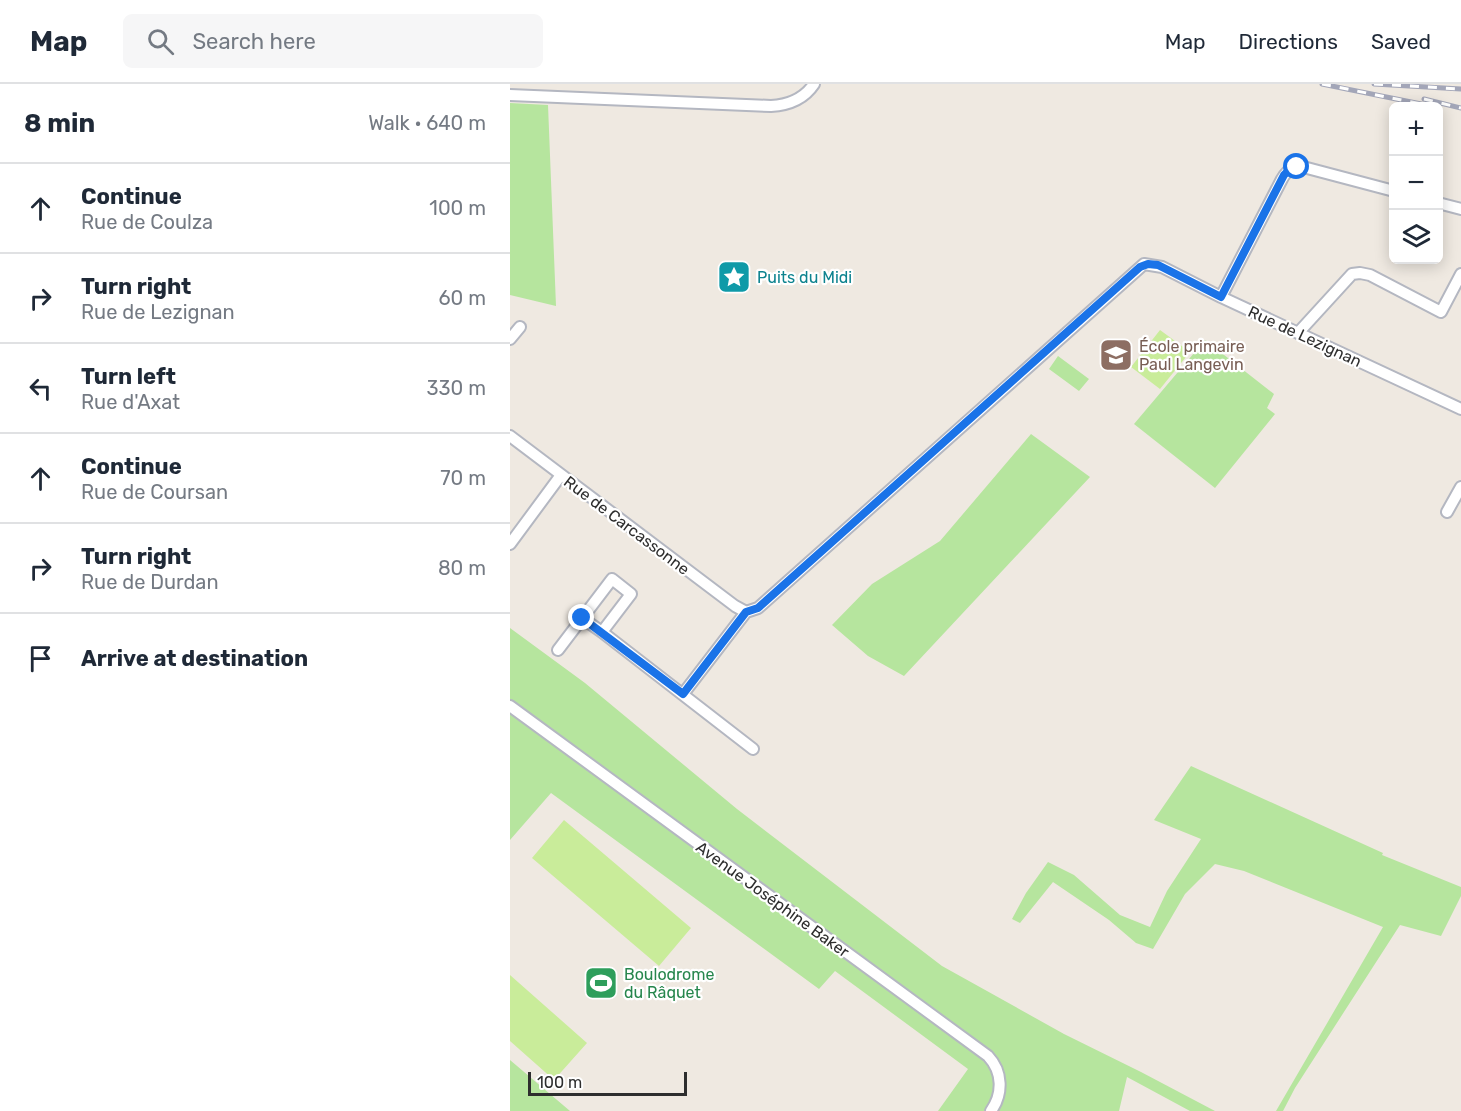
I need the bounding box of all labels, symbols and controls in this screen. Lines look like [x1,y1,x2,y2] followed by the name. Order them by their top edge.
[123,14,543,68] search box
[30,25,87,58] text: Map
[144,25,177,58] icon: search
[192,28,316,55] text: Search here
[1165,29,1206,54] text: Map
[1239,29,1338,54] text: Directions
[1371,29,1431,54] text: Saved
[1389,102,1443,264] map controls
[1389,102,1443,156] button: +
[24,108,95,139] text: 8 min
[368,111,486,135] text: Walk · 640 m
[1283,153,1309,179] route start
[1389,156,1443,210] button: −
[81,183,182,210] text: Continue
[24,192,57,225] icon: ahead
[429,196,486,220] text: 100 m
[81,210,213,234] text: Rue de Coulza
[1389,210,1443,264] button: layers
[716,259,752,295] place icon: Puits du Midi
[757,268,852,287] place label: Puits du Midi
[81,273,191,300] text: Turn right
[24,282,57,315] icon: right
[439,286,486,310] text: 60 m
[81,300,235,324] text: Rue de Lezignan
[1245,302,1365,371] street label: Rue de Lezignan
[1098,337,1134,373] school or university icon: École primaire Paul Langevin
[1139,337,1245,374] place label: École primaire Paul Langevin
[81,363,176,390] text: Turn left
[24,372,57,405] icon: left
[427,376,486,400] text: 330 m
[81,390,180,414] text: Rue d'Axat
[81,453,182,480] text: Continue
[24,462,57,495] icon: ahead
[440,466,486,490] text: 70 m
[560,472,693,579] street label: Rue de Carcassonne
[81,480,228,504] text: Rue de Coursan
[81,543,191,570] text: Turn right
[24,552,57,585] icon: right
[438,556,486,580] text: 80 m
[81,570,219,594] text: Rue de Durdan
[568,604,594,630] route end
[24,642,57,675] icon: arrive
[81,645,308,672] text: Arrive at destination
[692,837,853,961] street label: Avenue Joséphine Baker
[583,965,619,1001] sports icon: Boulodrome du Râquet
[624,965,714,1002] place label: Boulodrome du Râquet
[528,1069,687,1096] scale bar
[537,1073,582,1092] text: 100 m

